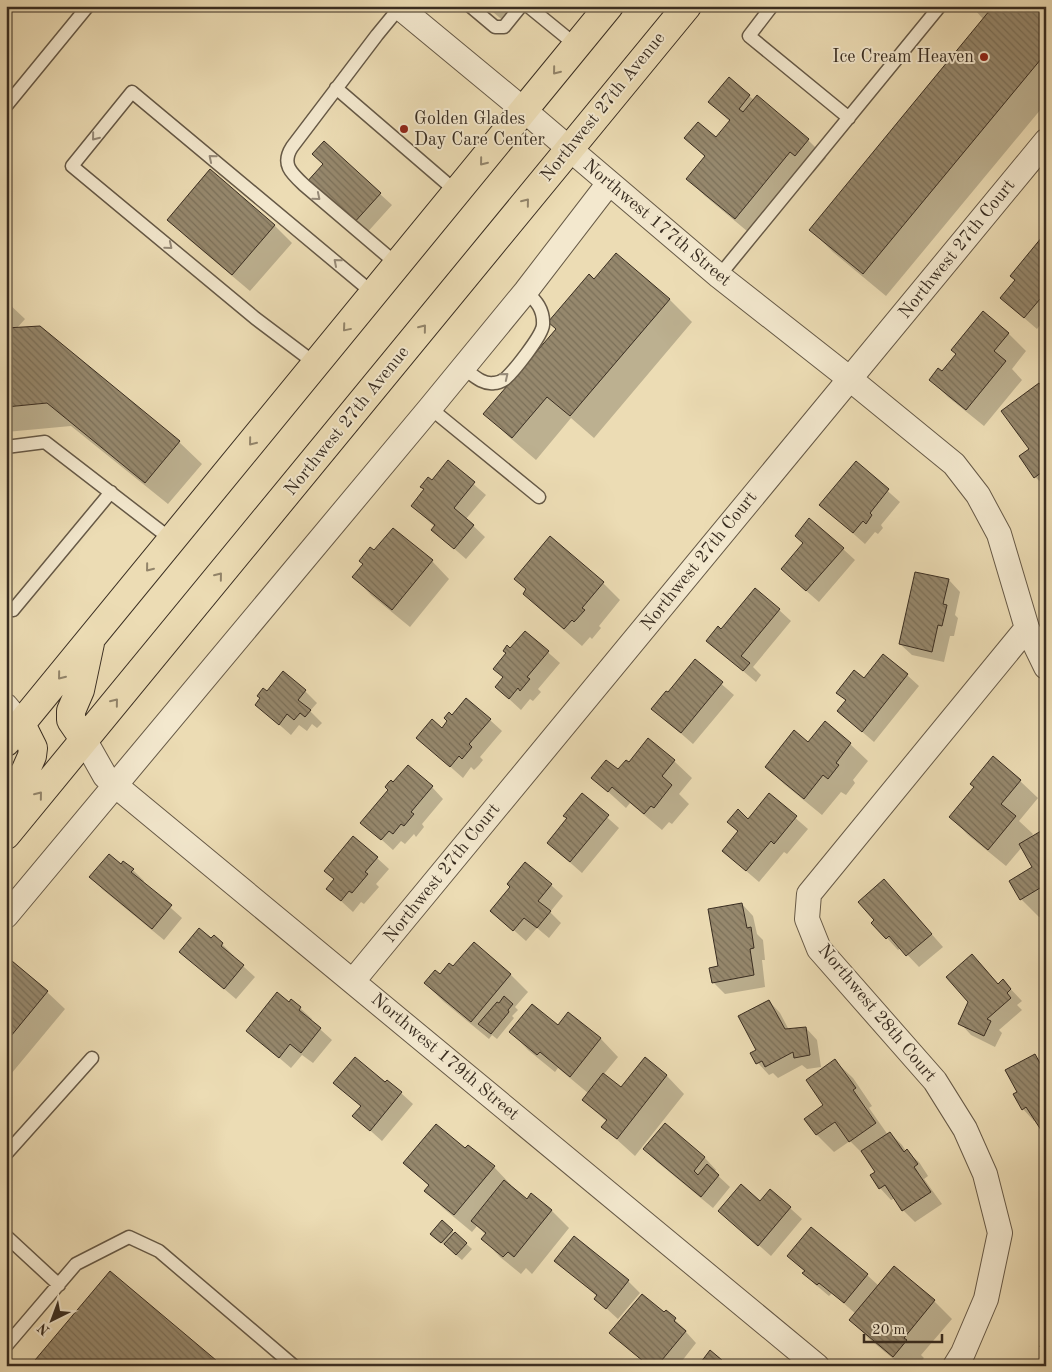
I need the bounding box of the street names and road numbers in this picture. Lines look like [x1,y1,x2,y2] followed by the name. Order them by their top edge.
[537,29,669,185] street label: Northwest 27th Avenue
[580,156,734,290] street label: Northwest 177th Street
[896,176,1018,322] street label: Northwest 27th Court
[281,343,413,499] street label: Northwest 27th Avenue
[638,488,760,634] street label: Northwest 27th Court
[381,800,503,946] street label: Northwest 27th Court
[814,941,940,1085] street label: Northwest 28th Court
[368,990,522,1124] street label: Northwest 179th Street

